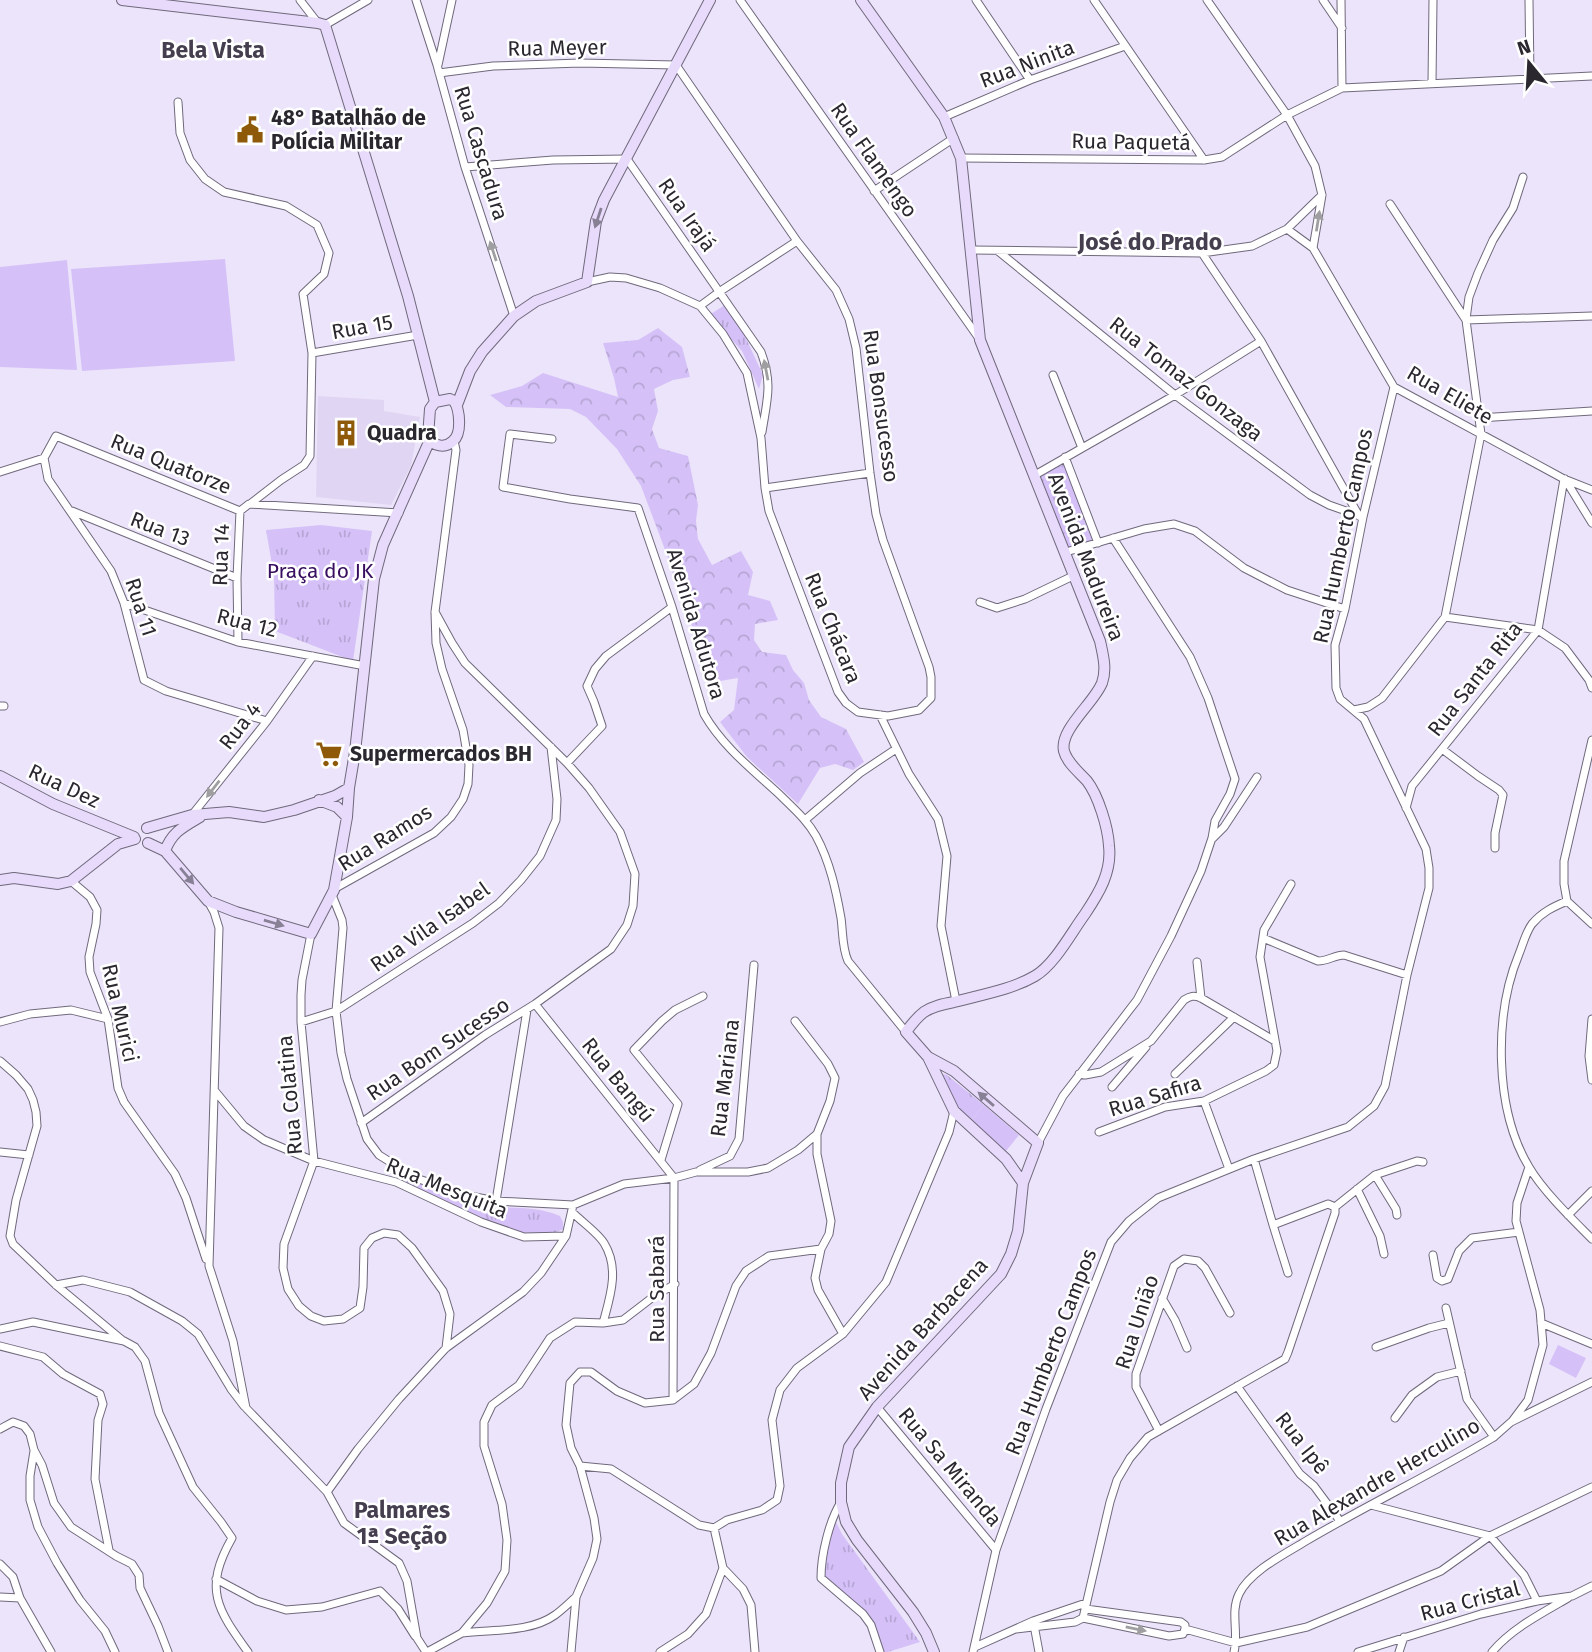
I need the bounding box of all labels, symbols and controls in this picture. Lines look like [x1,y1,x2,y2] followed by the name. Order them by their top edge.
[1494,28,1564,98] north arrow
[507,34,607,62] street label: Rua Meyer
[976,34,1078,94] street label: Rua Ninita
[1514,34,1533,60] text: N
[161,36,265,64] district label: Bela Vista
[448,83,514,223] street label: Rua Cascadura
[825,98,923,222] street label: Rua Flamengo
[271,105,426,155] place label: 48° Batalhão de Polícia Militar
[235,115,265,145] public building icon: 48° Batalhão de Polícia Militar
[1071,128,1191,156] street label: Rua Paquetá
[652,173,722,257] street label: Rua Irajá
[593,207,603,228] one-way arrow
[1313,210,1324,232] one-way arrow
[1077,228,1222,256] district label: José do Prado
[487,240,498,261] one-way arrow
[329,309,395,345] street label: Rua 15
[1104,311,1268,447] street label: Rua Tomaz Gonzaga
[857,328,905,484] street label: Rua Bonsucesso
[760,359,771,381] one-way arrow
[1402,360,1498,430] street label: Rua Eliete
[331,418,361,448] building icon: Quadra
[367,420,437,446] place label: Quadra
[1308,426,1379,646] street label: Rua Humberto Campos
[107,428,235,500] street label: Rua Quatorze
[1042,469,1130,645] street label: Avenida Madureira
[127,506,193,552] street label: Rua 13
[207,523,235,587] street label: Rua 14
[661,545,731,703] street label: Avenida Adutora
[267,558,374,584] park label: Praça do JK
[799,569,867,687] street label: Rua Chácara
[119,575,163,639] street label: Rua 11
[214,603,280,643] street label: Rua 12
[1422,616,1528,742] street label: Rua Santa Rita
[213,697,267,755] street label: Rua 4
[314,739,344,769] supermarket icon: Supermercados BH
[350,741,532,767] place label: Supermercados BH
[24,758,104,814] street label: Rua Dez
[206,779,221,797] one-way arrow
[333,799,437,877] street label: Rua Ramos
[179,867,194,884] one-way arrow
[365,876,495,978] street label: Rua Vila Isabel
[263,918,284,928] one-way arrow
[96,961,144,1065] street label: Rua Murici
[362,992,514,1106] street label: Rua Bom Sucesso
[705,1017,745,1139] street label: Rua Mariana
[576,1032,660,1128] street label: Rua Bangú
[272,1034,308,1156] street label: Rua Colatina
[1105,1070,1205,1122] street label: Rua Safira
[977,1092,994,1107] one-way arrow
[382,1152,512,1224] street label: Rua Mesquita
[644,1235,670,1343] street label: Rua Sabará
[1000,1245,1102,1459] street label: Rua Humberto Campos
[852,1253,994,1405] street label: Avenida Barbacena
[1110,1272,1164,1372] street label: Rua União
[893,1402,1007,1532] street label: Rua Sa Miranda
[1270,1407,1334,1479] street label: Rua Ipê
[1269,1412,1485,1552] street label: Rua Alexandre Herculino
[354,1496,450,1551] district label: Palmares 1ª Seção
[1417,1575,1523,1627] street label: Rua Cristal
[1125,1624,1147,1635] one-way arrow

